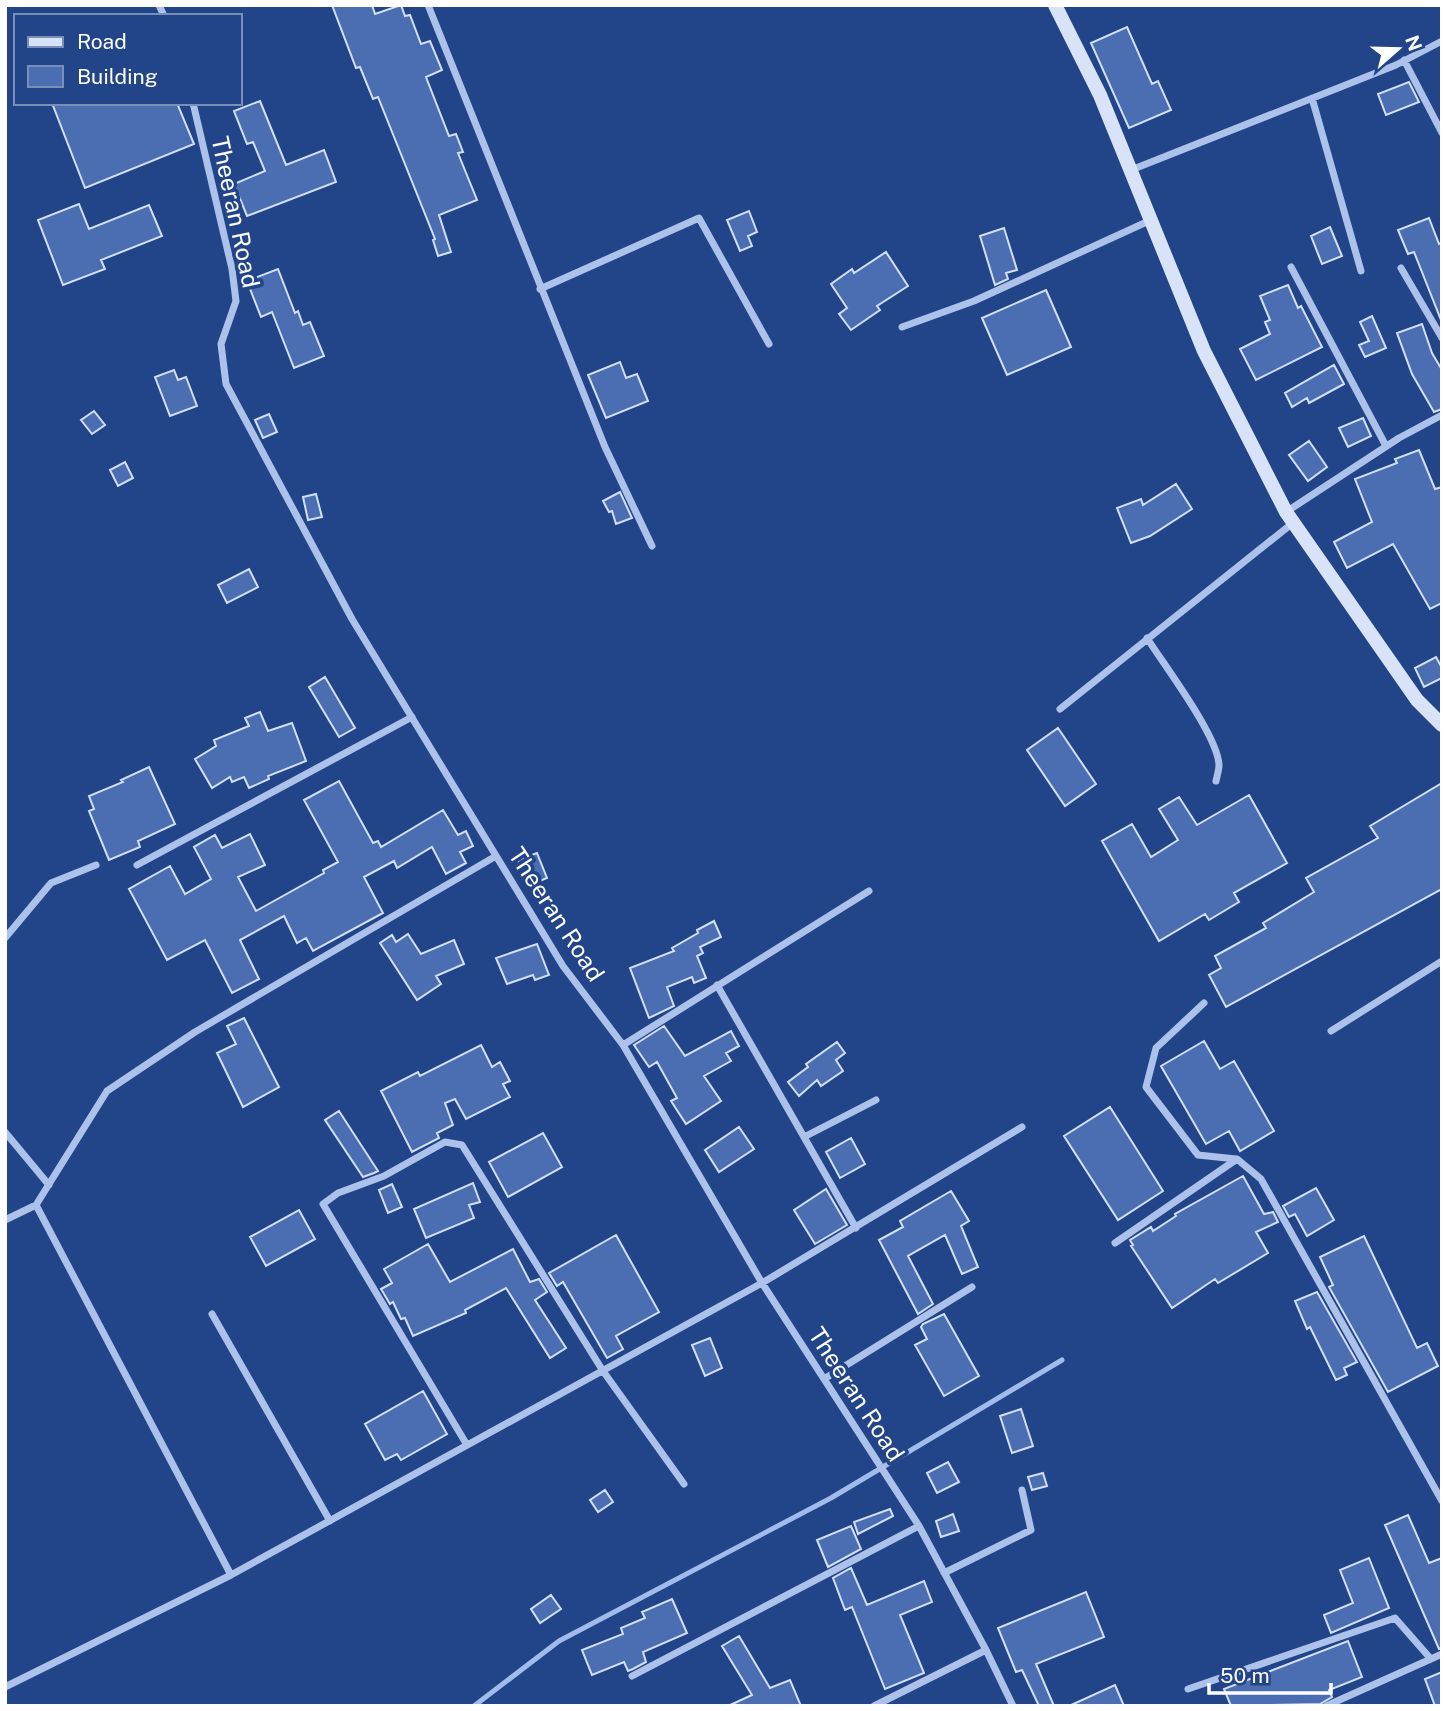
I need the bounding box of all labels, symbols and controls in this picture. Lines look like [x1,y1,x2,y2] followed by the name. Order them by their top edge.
[14,14,242,105] legend
[1363,14,1433,84] north arrow
[77,29,127,54] text: Road
[1401,32,1427,54] text: N
[77,64,158,89] text: Building
[206,134,266,290] street label: Theeran Road
[503,842,611,986] street label: Theeran Road
[803,1322,911,1466] street label: Theeran Road
[1209,1652,1332,1696] scale bar
[1220,1663,1270,1688] text: 50 m

